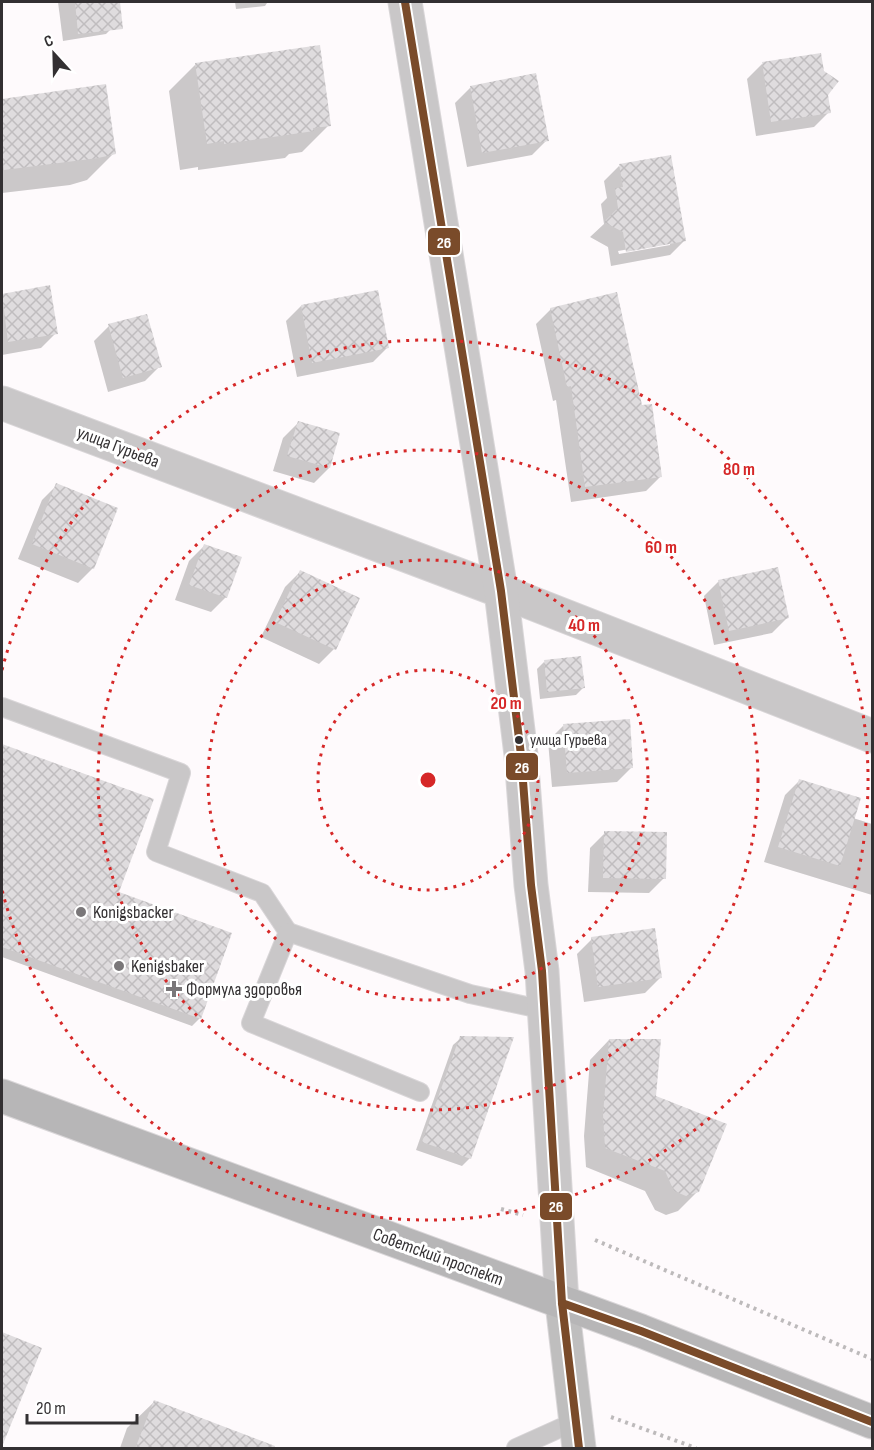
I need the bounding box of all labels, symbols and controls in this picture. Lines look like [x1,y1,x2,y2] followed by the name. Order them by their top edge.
[24,24,84,84] north arrow
[42,31,56,52] text: С
[427,227,461,256] line badge: 26
[437,234,451,253] text: 26
[74,422,162,472] street label: улица Гурьева
[723,459,755,480] text: 80 m
[645,537,677,558] text: 60 m
[568,615,600,636] text: 40 m
[490,693,522,714] text: 20 m
[530,731,607,750] place label: улица Гурьева
[513,734,525,746] marker: улица Гурьева
[505,752,539,781] line badge: 26
[515,759,529,778] text: 26
[418,770,438,790] centre of rings
[93,902,174,923] place label: Konigsbacker
[74,905,88,919] marker: Konigsbacker
[131,956,204,977] place label: Kenigsbaker
[112,959,126,973] marker: Kenigsbaker
[186,979,302,1000] place label: Формула здоровья
[167,982,181,996] marker: Формула здоровья
[539,1192,573,1221] line badge: 26
[549,1198,563,1217] text: 26
[370,1224,506,1290] street label: Советский проспект
[27,1387,136,1425] scale bar
[36,1398,66,1419] text: 20 m

